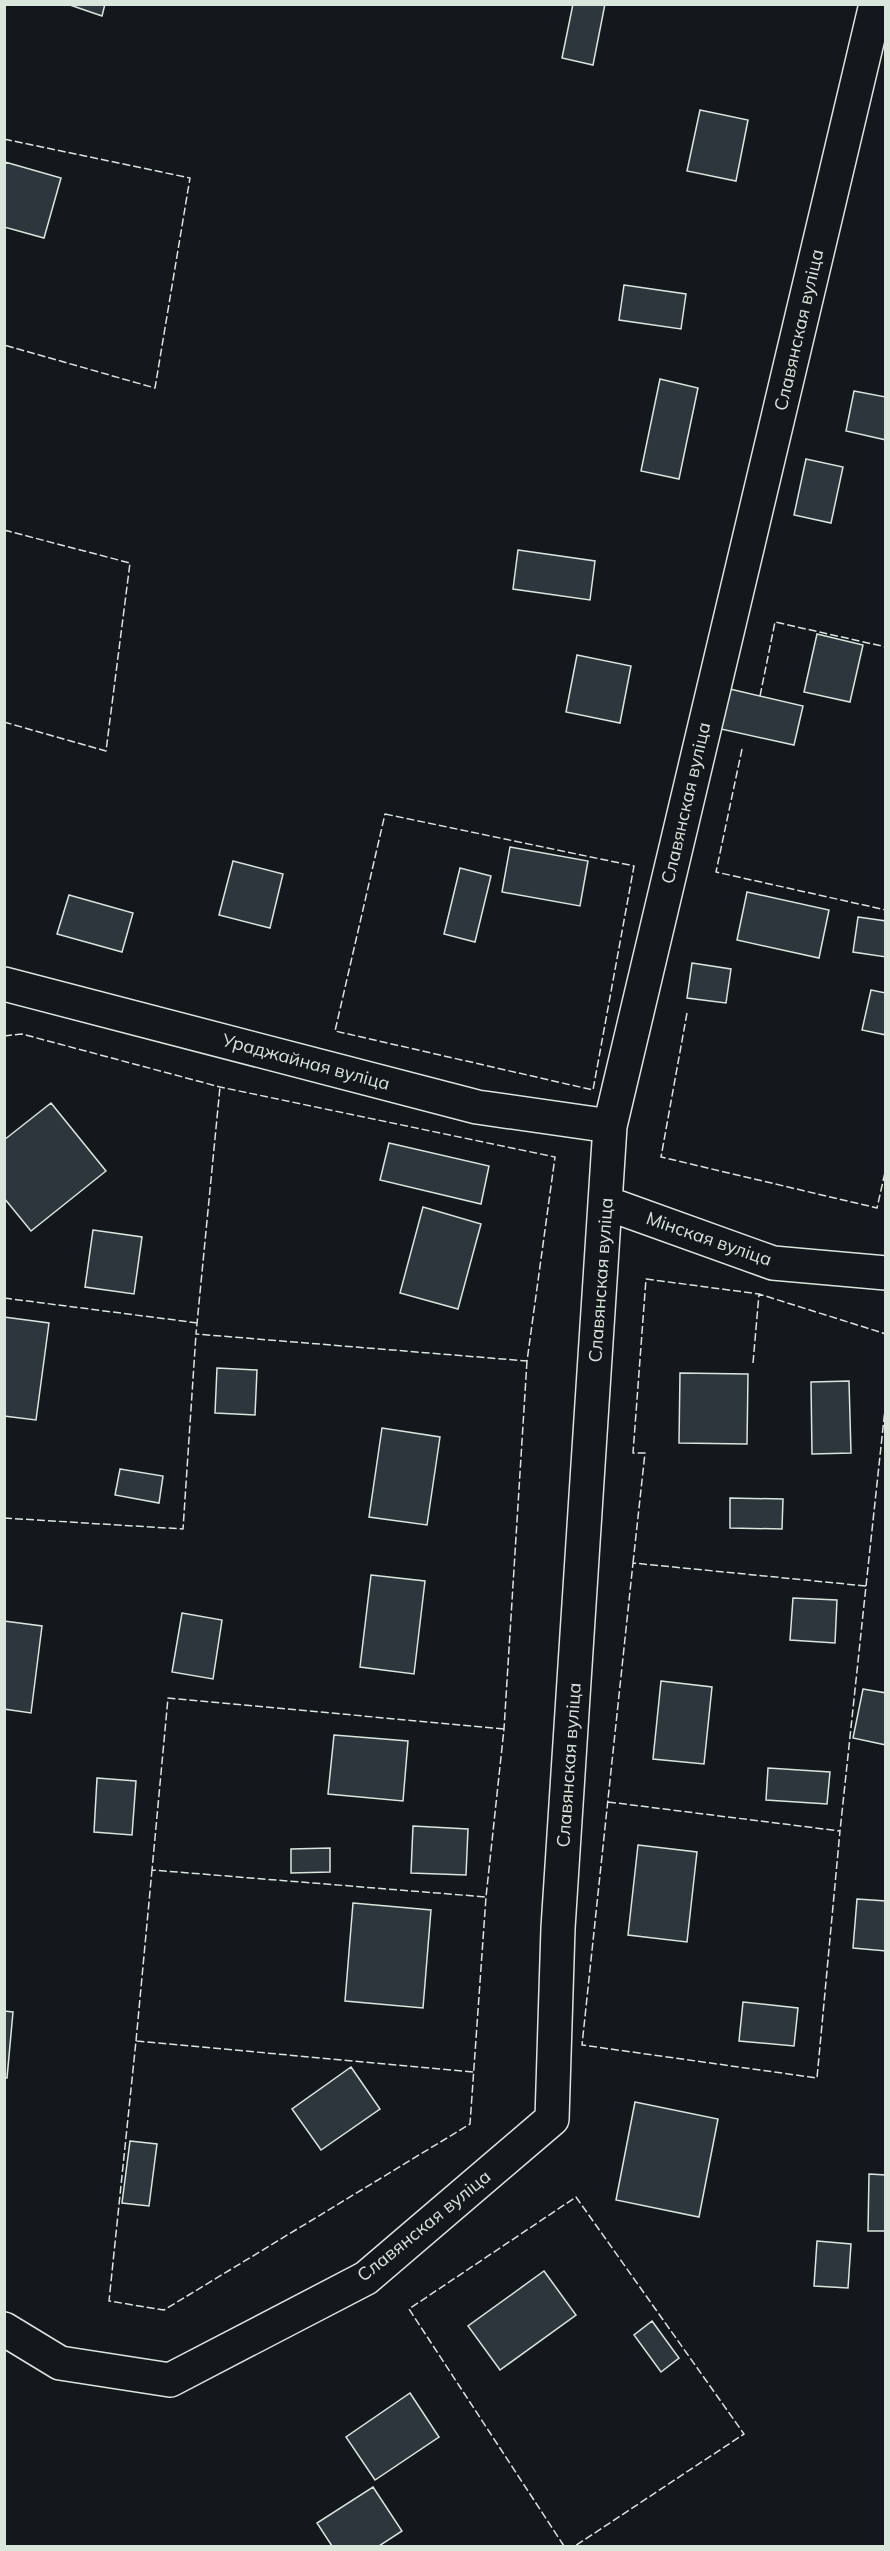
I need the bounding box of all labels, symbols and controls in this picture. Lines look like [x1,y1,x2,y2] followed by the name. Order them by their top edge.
[769,247,828,413] street label: Славянская вуліца
[656,720,715,886] street label: Славянская вуліца
[219,1028,393,1095] street label: Ураджайная вуліца
[583,1197,618,1363] street label: Славянская вуліца
[643,1206,775,1271] street label: Мінская вуліца
[551,1682,586,1848] street label: Славянская вуліца
[352,2165,495,2287] street label: Славянская вуліца

